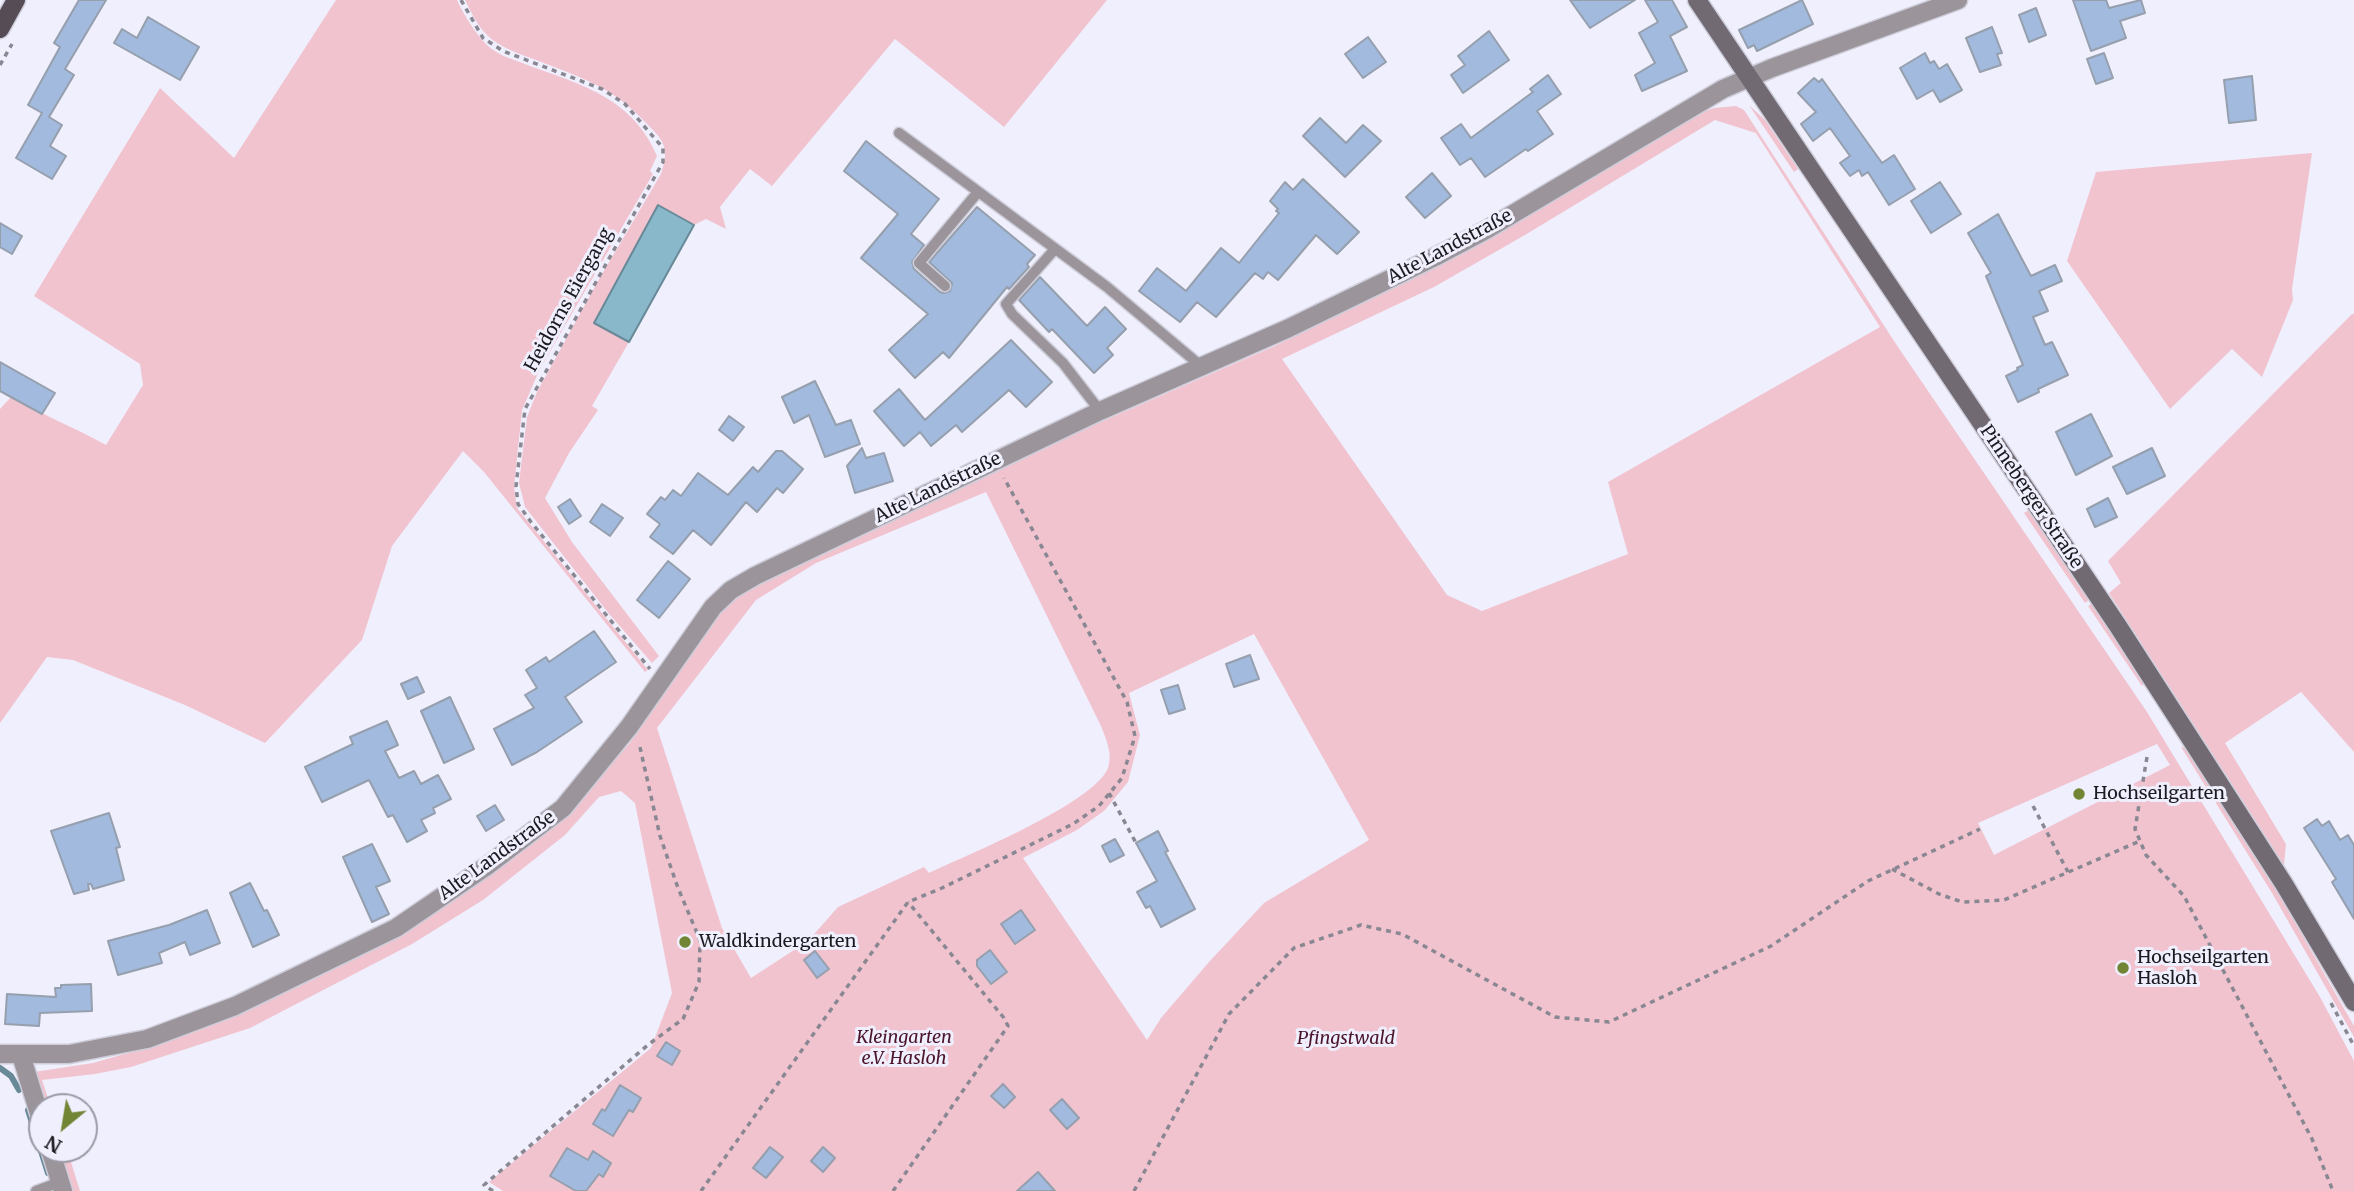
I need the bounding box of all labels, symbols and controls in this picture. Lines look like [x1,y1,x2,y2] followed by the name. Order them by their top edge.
[1384,205,1516,289] street label: Alte Landstraße
[520,224,618,376] street label: Heidorns Eiergang
[1975,421,2087,573] street label: Pinneberger Straße
[871,448,1005,528] street label: Alte Landstraße
[2093,783,2225,805] place label: Hochseilgarten
[2071,786,2087,802] marker: Hochseilgarten
[435,807,559,905] street label: Alte Landstraße
[699,931,856,953] place label: Waldkindergarten
[677,934,693,950] marker: Waldkindergarten
[2137,947,2269,990] place label: Hochseilgarten Hasloh
[2115,960,2131,976] marker: Hochseilgarten Hasloh
[856,1027,952,1070] park label: Kleingarten e.V. Hasloh
[1297,1028,1395,1050] park label: Pfingstwald
[28,1093,98,1163] north arrow
[41,1130,66,1159] text: N

